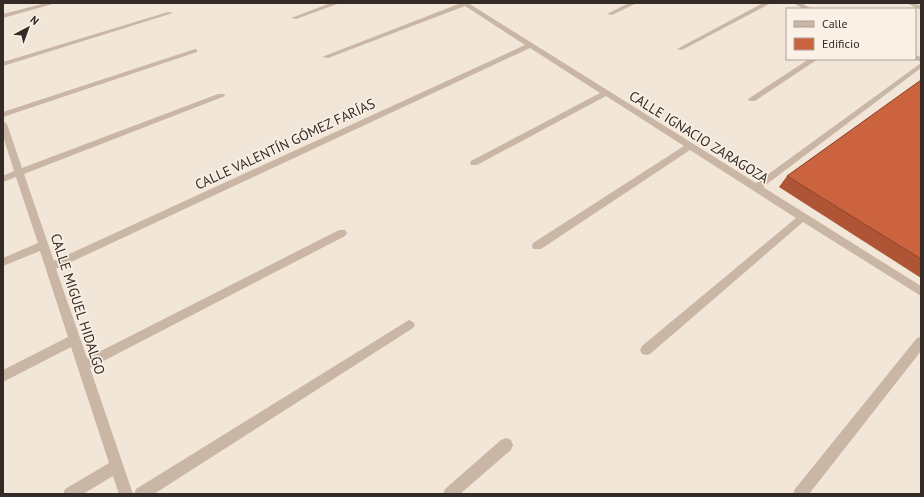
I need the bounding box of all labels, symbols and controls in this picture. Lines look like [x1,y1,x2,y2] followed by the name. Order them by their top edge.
[8,8,48,48] north arrow
[786,8,916,60] legend
[27,13,42,28] text: N
[822,16,848,31] text: Calle
[822,36,860,51] text: Edificio
[626,87,773,188] street label: CALLE IGNACIO ZARAGOZA
[192,94,378,194] street label: CALLE VALENTÍN GÓMEZ FARÍAS
[47,231,109,377] street label: CALLE MIGUEL HIDALGO

